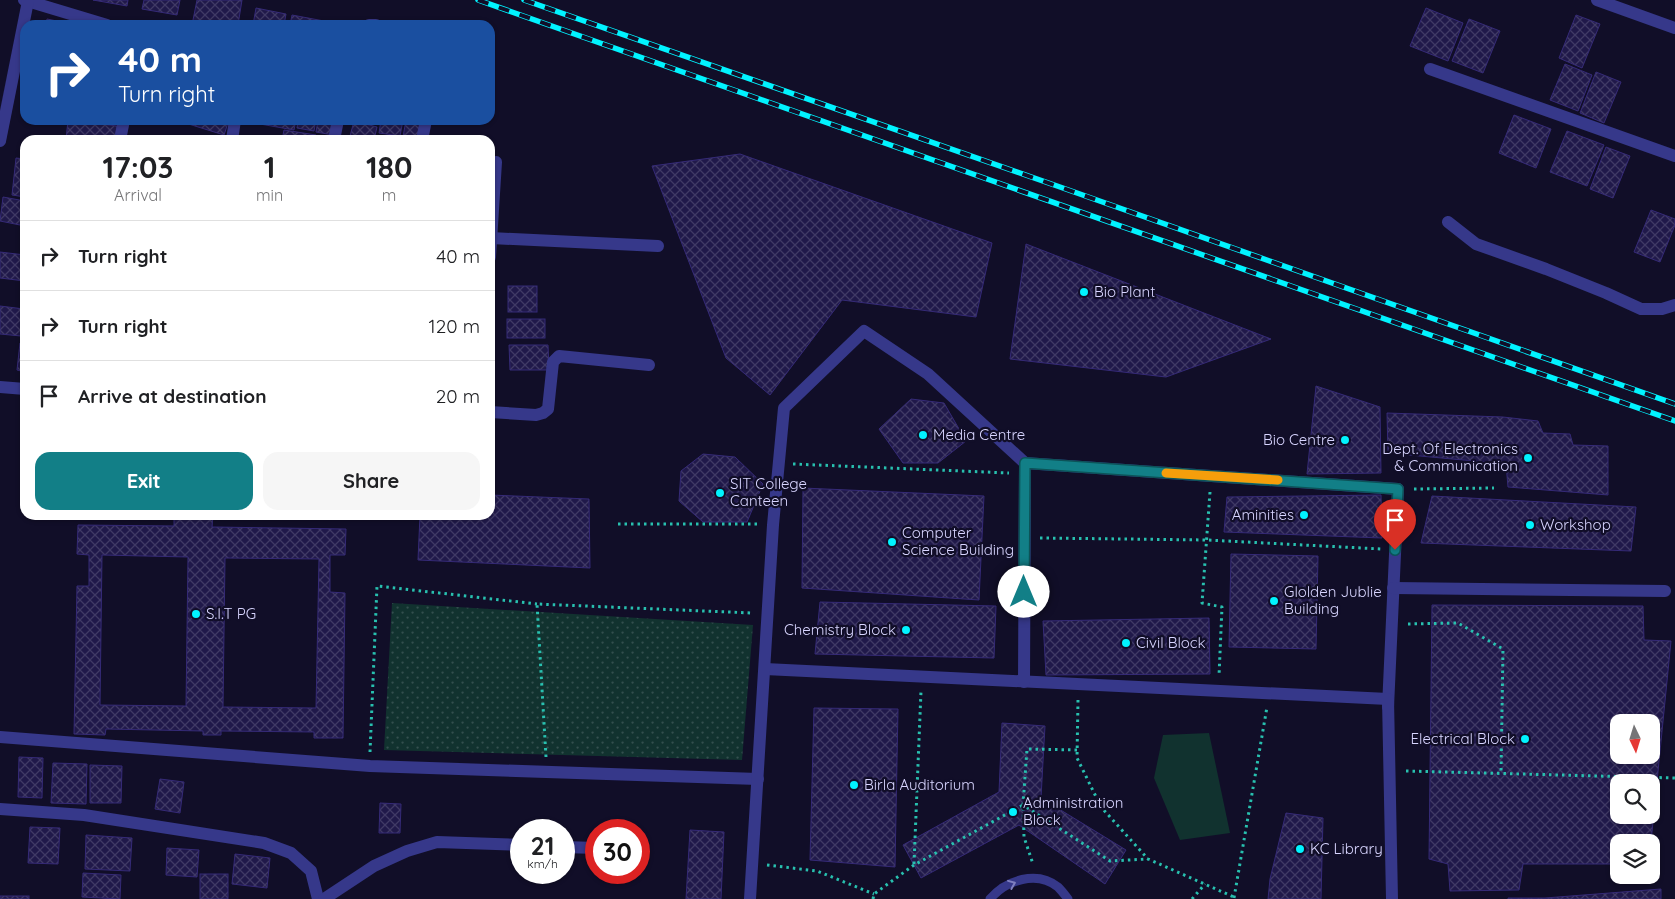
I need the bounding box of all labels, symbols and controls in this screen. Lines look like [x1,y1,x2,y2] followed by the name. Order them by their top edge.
[118,37,202,81] text: 40 m
[35,40,100,105] icon: right
[118,80,215,108] text: Turn right
[103,148,173,186] text: 17:03
[264,148,276,186] text: 1
[366,148,412,186] text: 180
[114,185,162,205] text: Arrival
[256,185,283,205] text: min
[382,185,396,205] text: m
[35,242,63,270] icon: right
[78,244,167,268] text: Turn right
[436,244,480,268] text: 40 m
[1094,282,1155,301] place label: Bio Plant
[1078,286,1090,298] marker: Bio Plant
[35,312,63,340] icon: right
[78,314,167,338] text: Turn right
[429,314,480,338] text: 120 m
[35,382,63,410] icon: arrive
[78,384,267,408] text: Arrive at destination
[436,384,480,408] text: 20 m
[933,425,1025,444] place label: Media Centre
[917,429,929,441] marker: Media Centre
[1263,430,1335,449] place label: Bio Centre
[1339,434,1351,446] marker: Bio Centre
[1382,439,1518,475] place label: Dept. Of Electronics & Communication
[35,452,253,510] button: Exit
[263,452,480,510] button: Share
[1522,452,1534,464] marker: Dept. Of Electronics & Communication
[730,474,807,510] place label: SIT College Canteen
[714,487,726,499] marker: SIT College Canteen
[1374,499,1416,550] pin
[1232,505,1294,524] place label: Aminities
[1381,506,1409,534] icon: arrive
[1298,509,1310,521] marker: Aminities
[1540,515,1611,534] place label: Workshop
[1524,519,1536,531] marker: Workshop
[902,523,1014,559] place label: Computer Science Building
[886,536,898,548] marker: Computer Science Building
[997,565,1049,617] position arrow
[1284,582,1382,618] place label: Glolden Jublie Building
[1268,595,1280,607] marker: Glolden Jublie Building
[206,604,256,623] place label: S.I.T PG
[190,608,202,620] marker: S.I.T PG
[784,620,896,639] place label: Chemistry Block
[900,624,912,636] marker: Chemistry Block
[1136,633,1206,652] place label: Civil Block
[1120,637,1132,649] marker: Civil Block
[1610,714,1660,764] north arrow
[1610,714,1660,884] map controls
[1411,729,1515,748] place label: Electrical Block
[1519,733,1531,745] marker: Electrical Block
[1610,774,1660,824] button: search
[864,775,975,794] place label: Birla Auditorium
[848,779,860,791] marker: Birla Auditorium
[1023,793,1123,829] place label: Administration Block
[1007,806,1019,818] marker: Administration Block
[585,819,650,884] speed limit sign: 30
[531,830,554,861] text: 21
[1610,834,1660,884] button: layers
[1310,839,1383,858] place label: KC Library
[1294,843,1306,855] marker: KC Library
[527,856,558,871] text: km/h
[1007,880,1016,890] one-way arrow

